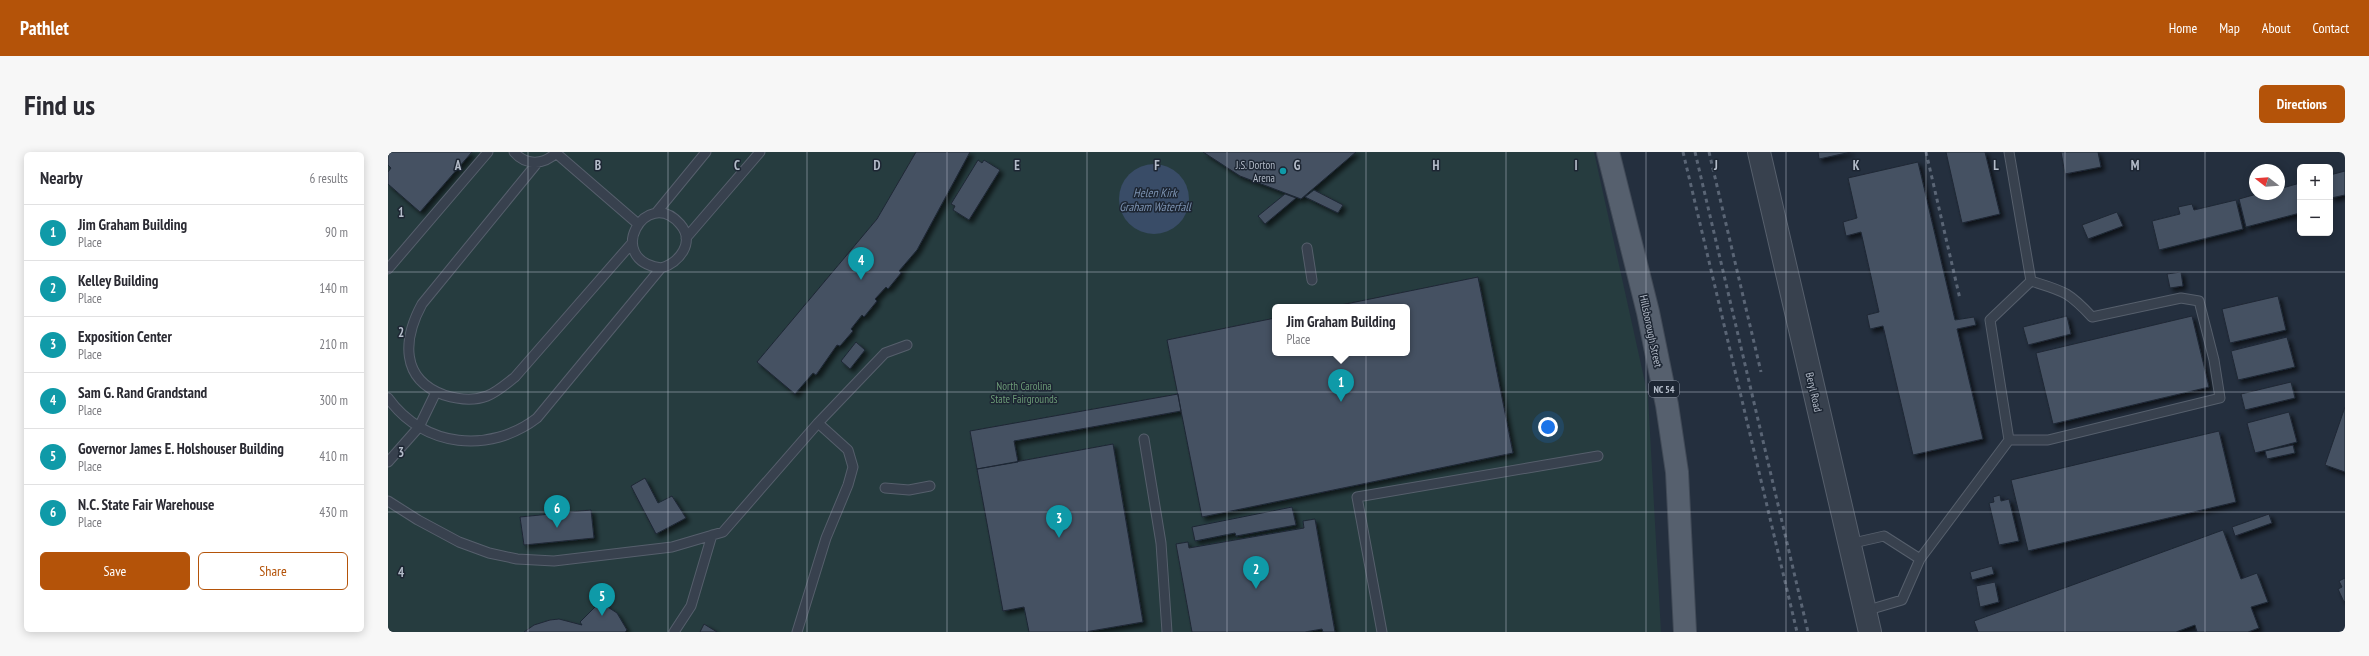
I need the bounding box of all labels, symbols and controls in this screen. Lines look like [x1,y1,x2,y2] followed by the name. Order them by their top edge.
[20,16,69,40] text: Pathlet
[2169,19,2197,37] text: Home
[2219,19,2240,37] text: Map
[2262,19,2291,37] text: About
[2313,19,2349,37] text: Contact
[2259,85,2345,123] button: Directions
[24,86,95,123] text: Find us
[454,157,462,174] text: A
[595,157,601,174] text: B
[734,157,740,174] text: C
[874,157,881,174] text: D
[1014,157,1020,174] text: E
[1154,157,1160,174] text: F
[1294,157,1301,174] text: G
[1433,157,1440,174] text: H
[1574,157,1578,174] text: I
[1713,157,1718,174] text: J
[1853,157,1860,174] text: K
[1993,157,1999,174] text: L
[2131,157,2140,174] text: M
[1235,158,1275,185] place label: J.S. Dorton Arena
[2249,164,2285,200] north arrow
[2297,164,2333,236] map controls
[2297,164,2333,200] button: +
[1278,166,1288,176] marker: J.S. Dorton Arena
[40,167,83,189] text: Nearby
[309,170,348,187] text: 6 results
[1119,185,1192,214] water label: Helen Kirk Graham Waterfall
[2297,200,2333,236] button: −
[398,204,404,221] text: 1
[78,215,187,234] text: Jim Graham Building
[50,224,56,241] text: 1
[325,224,348,241] text: 90 m
[78,234,102,251] text: Place
[848,247,874,280] pin: 4
[78,271,158,290] text: Kelley Building
[50,280,56,297] text: 2
[319,280,348,297] text: 140 m
[78,290,102,307] text: Place
[1636,293,1666,369] street label: Hillsborough Street
[1272,304,1410,356] popup
[1286,312,1396,331] text: Jim Graham Building
[398,324,404,341] text: 2
[78,327,172,346] text: Exposition Center
[1286,331,1310,348] text: Place
[50,336,56,353] text: 3
[319,336,348,353] text: 210 m
[78,346,102,363] text: Place
[1328,369,1354,402] pin: 1
[1803,371,1825,414] street label: Beryl Road
[991,379,1058,406] park label: North Carolina State Fairgrounds
[1649,381,1679,397] road number: NC 54
[78,383,207,402] text: Sam G. Rand Grandstand
[50,392,56,409] text: 4
[319,392,348,409] text: 300 m
[78,402,102,419] text: Place
[1538,417,1558,437] your location
[78,439,284,458] text: Governor James E. Holshouser Building
[398,444,404,461] text: 3
[50,448,56,465] text: 5
[319,448,348,465] text: 410 m
[78,458,102,475] text: Place
[78,495,214,514] text: N.C. State Fair Warehouse
[544,495,570,528] pin: 6
[50,504,56,521] text: 6
[319,504,348,521] text: 430 m
[1046,505,1072,538] pin: 3
[78,514,102,531] text: Place
[40,552,190,590] button: Save
[198,552,348,590] button: Share
[1243,556,1269,589] pin: 2
[398,564,405,581] text: 4
[589,583,615,616] pin: 5

